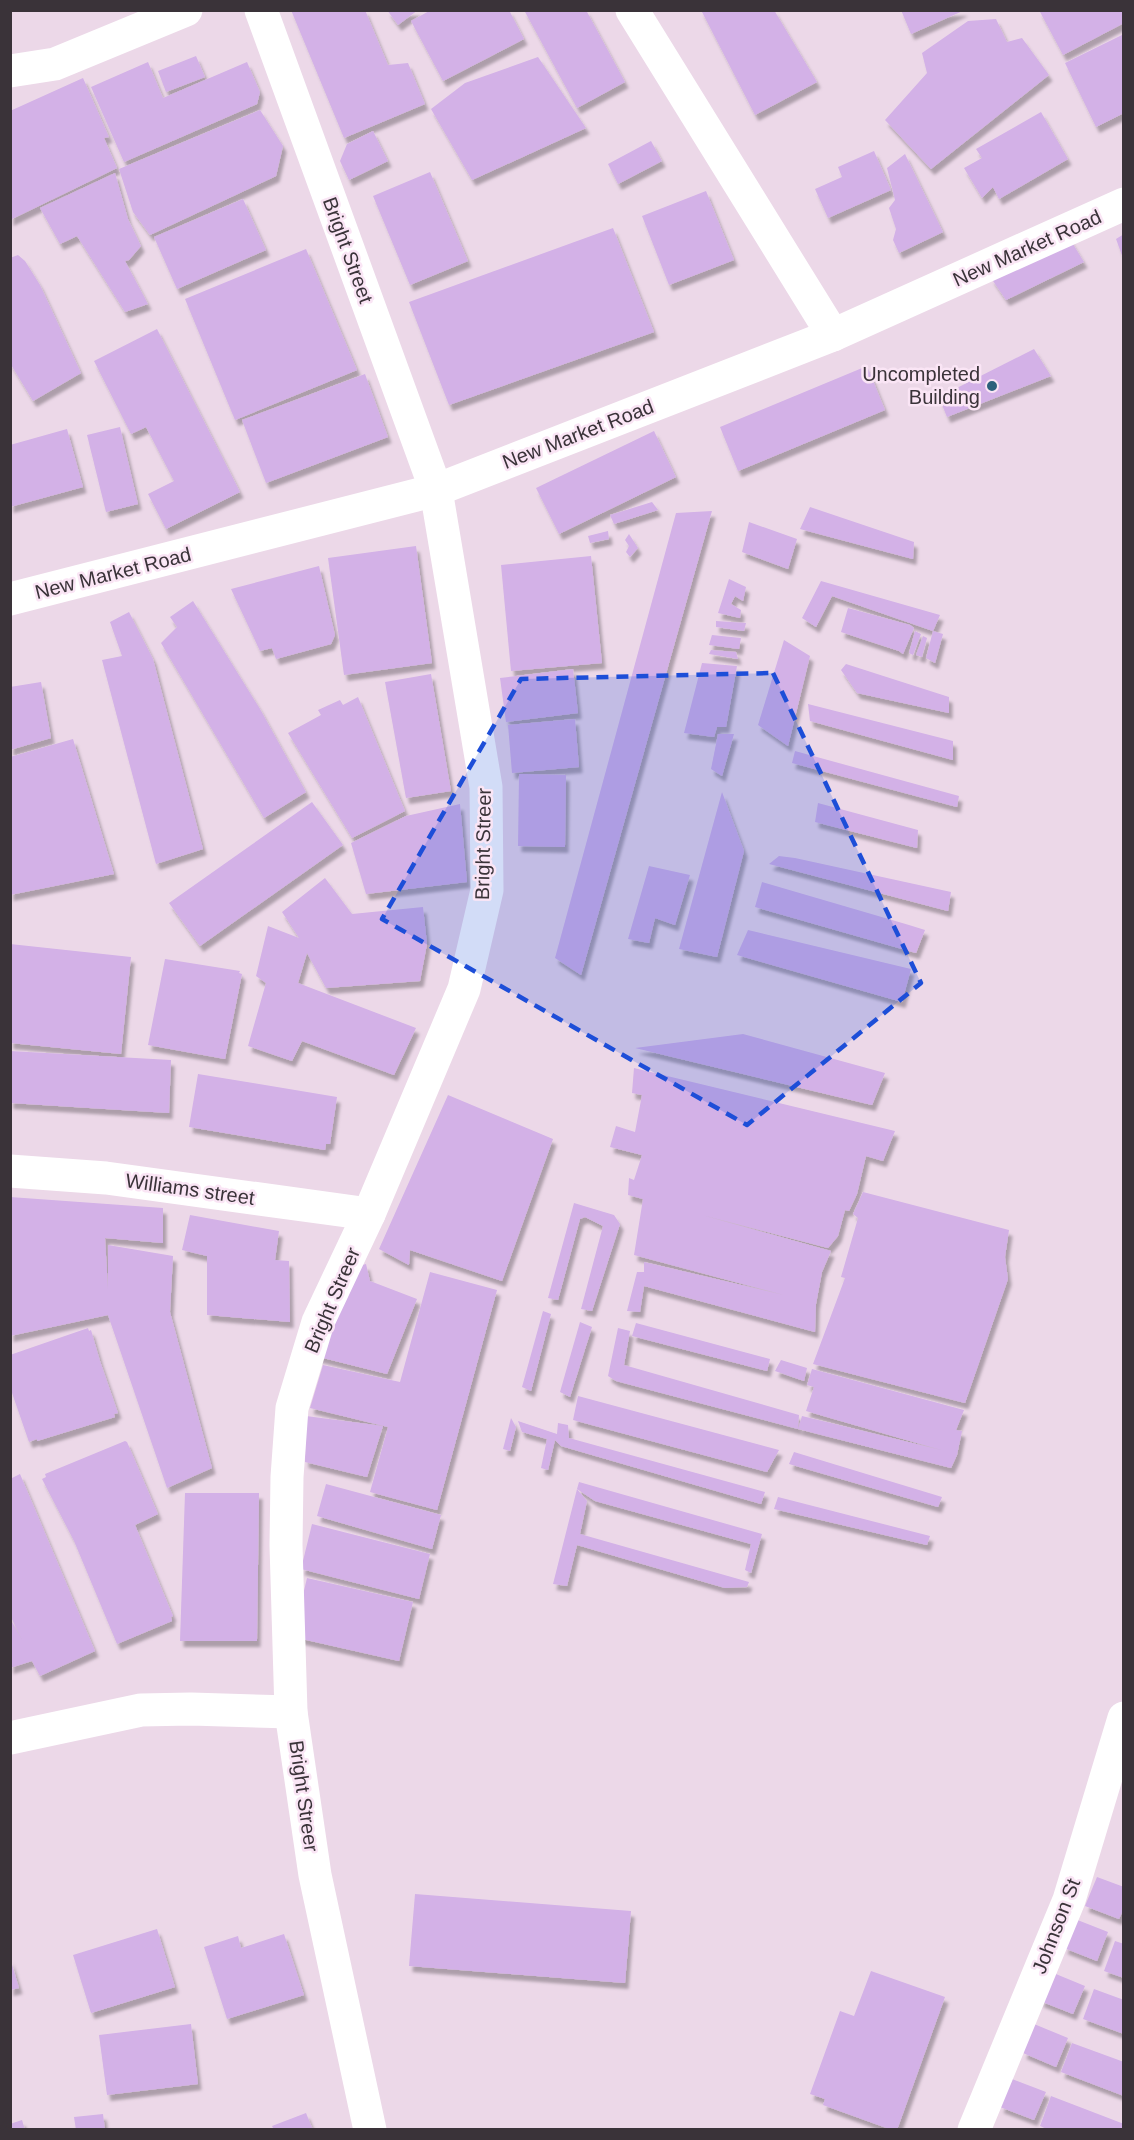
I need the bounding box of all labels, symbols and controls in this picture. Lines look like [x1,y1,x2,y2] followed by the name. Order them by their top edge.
[319,194,377,306] street label: Bright Street
[949,205,1105,291] street label: New Market Road
[862,363,980,408] place label: Uncompleted Building
[985,379,999,393] marker: Uncompleted Building
[499,395,657,473] street label: New Market Road
[33,543,193,603] street label: New Market Road
[471,787,495,900] street label: Bright Streer
[124,1169,256,1209] street label: Williams street
[300,1244,364,1356] street label: Bright Streer
[285,1739,323,1853] street label: Bright Streer
[1028,1875,1084,1977] street label: Johnson St

